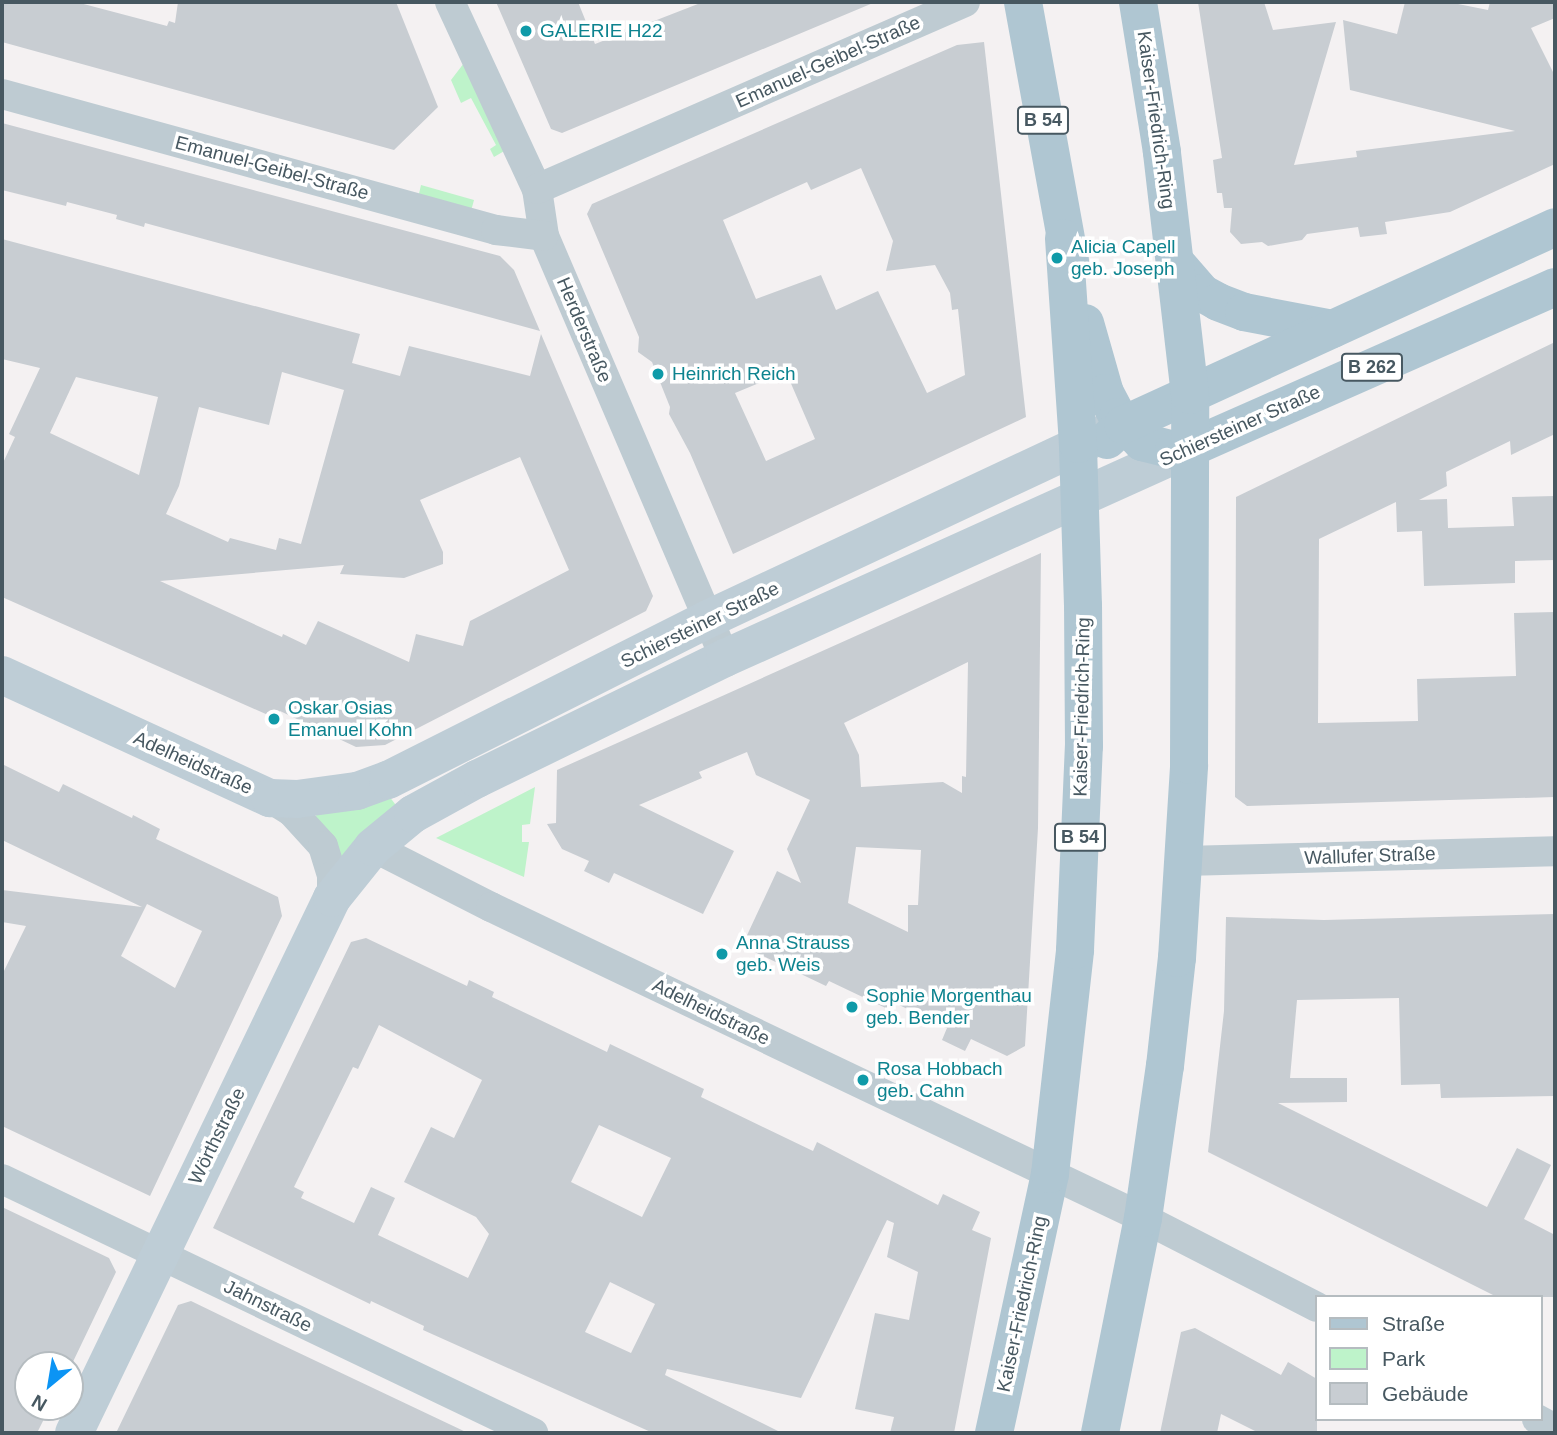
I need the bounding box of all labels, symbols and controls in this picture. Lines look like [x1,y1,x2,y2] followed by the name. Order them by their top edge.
[732,11,924,113] street label: Emanuel-Geibel-Straße
[540,20,662,42] place label: GALERIE H22
[518,23,534,39] marker: GALERIE H22
[1132,30,1180,210] street label: Kaiser-Friedrich-Ring
[1017,106,1069,134] road number: B 54
[173,131,371,205] street label: Emanuel-Geibel-Straße
[1071,236,1176,280] place label: Alicia Capell geb. Joseph
[1049,250,1065,266] marker: Alicia Capell geb. Joseph
[552,274,616,386] street label: Herderstraße
[1340,352,1404,382] road number: B 262
[672,363,796,385] place label: Heinrich Reich
[650,366,666,382] marker: Heinrich Reich
[1156,380,1324,472] street label: Schiersteiner Straße
[617,577,783,673] street label: Schiersteiner Straße
[1069,617,1095,797] street label: Kaiser-Friedrich-Ring
[288,697,413,741] place label: Oskar Osias Emanuel Kohn
[266,711,282,727] marker: Oskar Osias Emanuel Kohn
[130,727,256,799] street label: Adelheidstraße
[1054,822,1106,852] road number: B 54
[1304,842,1436,870] street label: Wallufer Straße
[736,932,850,976] place label: Anna Strauss geb. Weis
[714,946,730,962] marker: Anna Strauss geb. Weis
[649,974,773,1050] street label: Adelheidstraße
[866,985,1032,1029] place label: Sophie Morgenthau geb. Bender
[844,999,860,1015] marker: Sophie Morgenthau geb. Bender
[877,1058,1003,1102] place label: Rosa Hobbach geb. Cahn
[855,1072,871,1088] marker: Rosa Hobbach geb. Cahn
[184,1084,250,1188] street label: Wörthstraße
[992,1214,1052,1394] street label: Kaiser-Friedrich-Ring
[220,1275,316,1337] street label: Jahnstraße
[1316,1295,1543,1421] legend
[1382,1312,1445,1335] text: Straße
[1382,1347,1425,1370] text: Park
[14,1351,84,1421] north arrow
[1382,1382,1468,1405] text: Gebäude
[28,1390,50,1415] text: N

